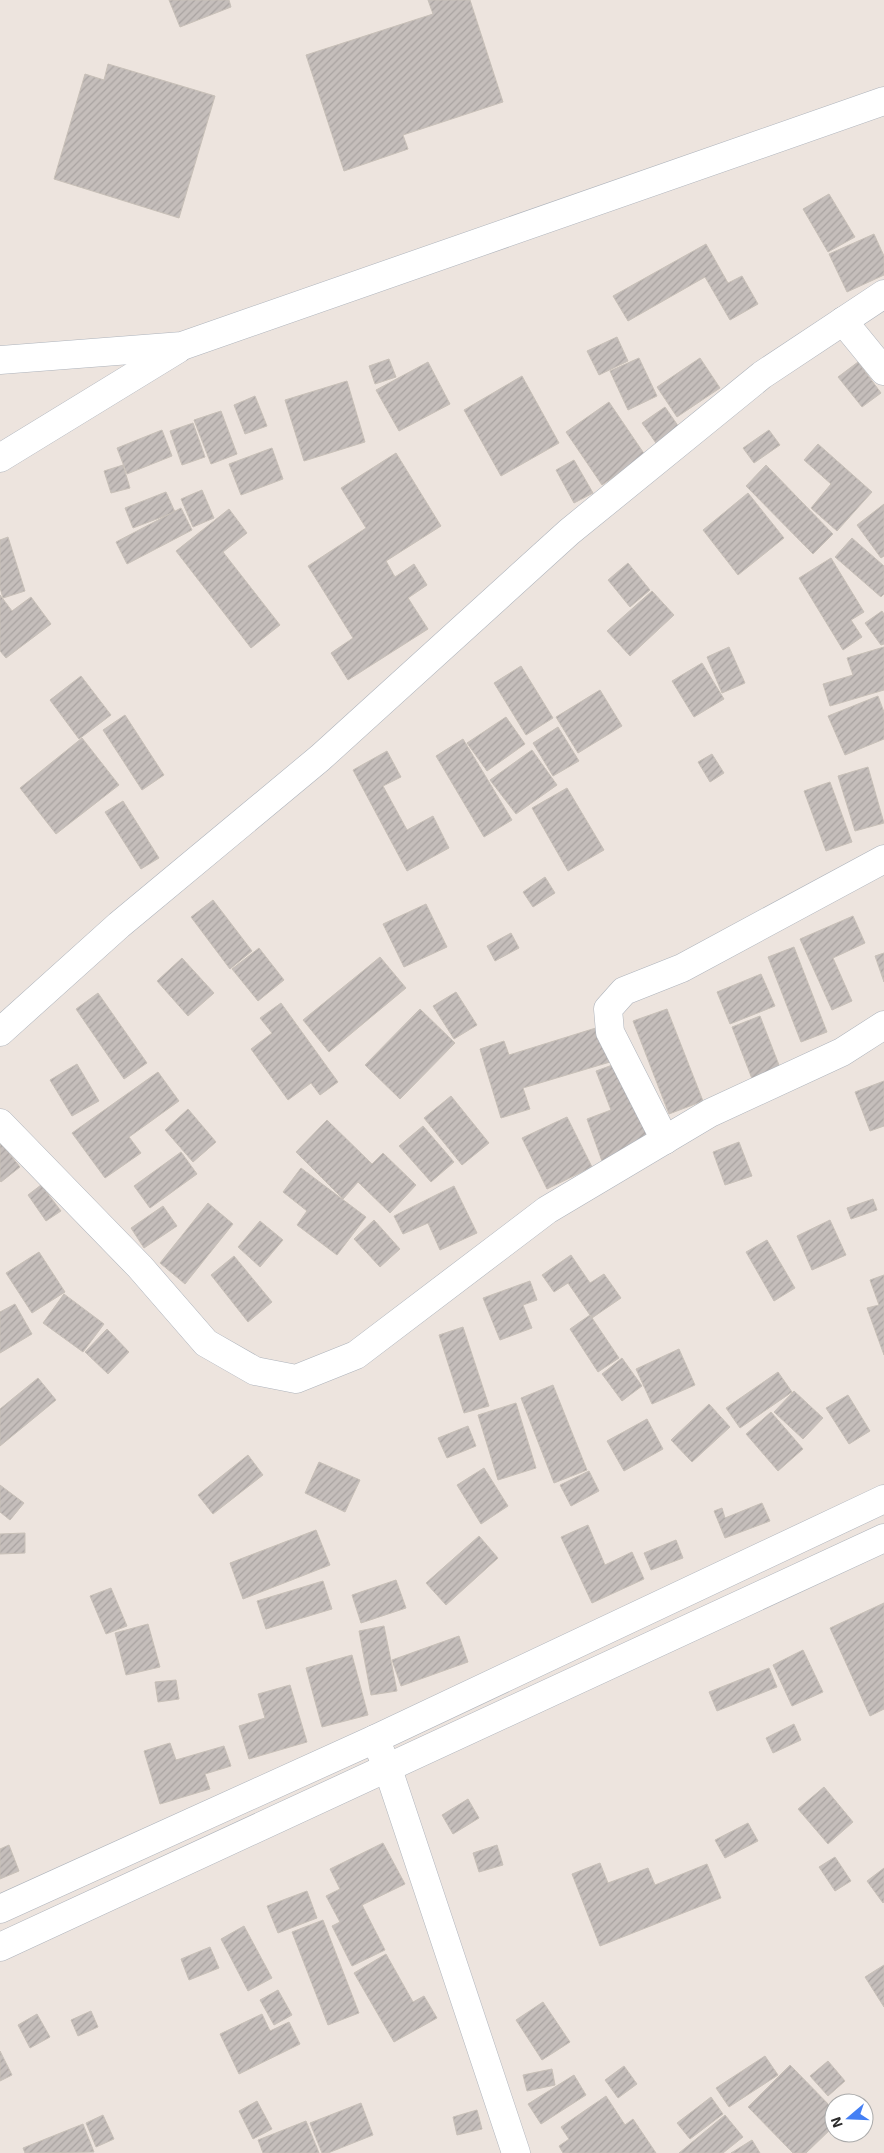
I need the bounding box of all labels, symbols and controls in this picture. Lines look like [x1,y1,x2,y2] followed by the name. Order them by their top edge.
[824,2093,874,2143] north arrow
[827,2115,846,2130] text: N

